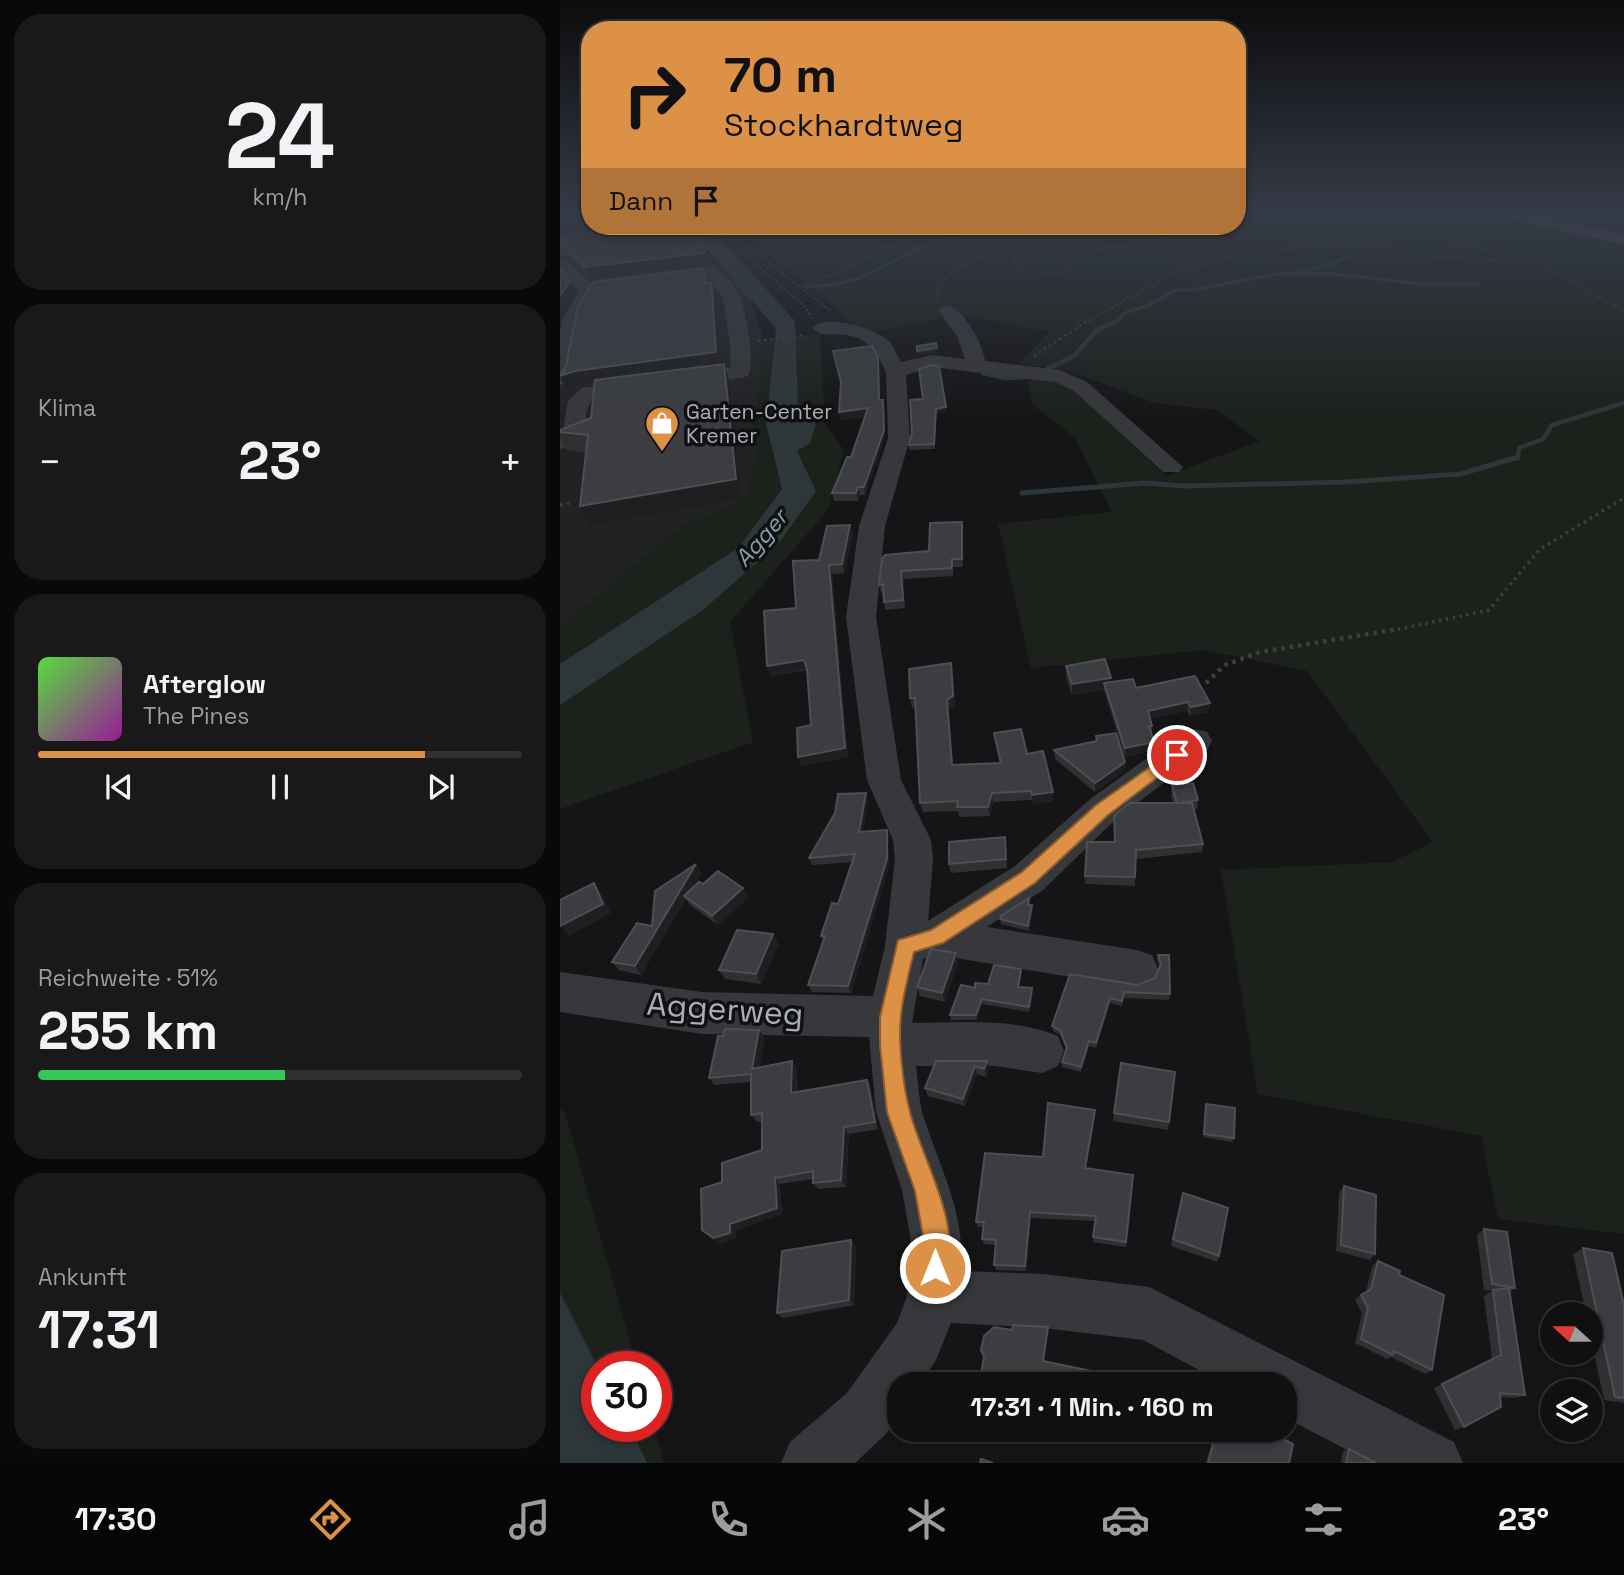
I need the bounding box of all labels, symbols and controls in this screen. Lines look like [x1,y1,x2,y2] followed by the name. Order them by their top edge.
[724,44,837,106] text: 70 m
[609,49,700,140] icon: right
[225,78,335,195] text: 24
[724,105,964,145] text: Stockhardtweg
[253,182,307,212] text: km/h
[687,182,725,220] icon: arrive
[609,184,673,218] text: Dann
[38,393,96,423] text: Klima
[686,398,832,449] place label: Garten-Center Kremer
[643,404,681,453] shop icon: Garten-Center Kremer
[239,428,322,494] text: 23°
[38,438,62,486] text: −
[498,438,522,486] text: +
[728,501,796,573] water label: Agger
[143,667,266,701] text: Afterglow
[143,701,249,731] text: The Pines
[1147,725,1207,785] pin
[1158,736,1196,774] icon: arrive
[100,768,138,806] icon: previous
[261,768,299,806] icon: pause
[422,768,460,806] icon: next
[38,963,218,993] text: Reichweite · 51%
[645,984,805,1034] street label: Aggerweg
[38,998,218,1064] text: 255 km
[898,1231,972,1305] position arrow
[38,1262,127,1292] text: Ankunft
[38,1297,160,1363] text: 17:31
[1540,1302,1603,1365] north arrow
[1540,1302,1603,1442] map controls
[581,1351,672,1442] speed limit sign: 30
[1540,1379,1603,1442] button: layers
[970,1390,1214,1424] text: 17:31 · 1 Min. · 160 m
[306,1495,355,1544] icon: directions
[505,1495,554,1544] icon: music
[704,1495,753,1544] icon: phone
[902,1495,951,1544] icon: climate
[1101,1495,1150,1544] icon: car
[1299,1495,1348,1544] icon: filters
[75,1499,157,1539] text: 17:30
[1498,1499,1549,1539] text: 23°

